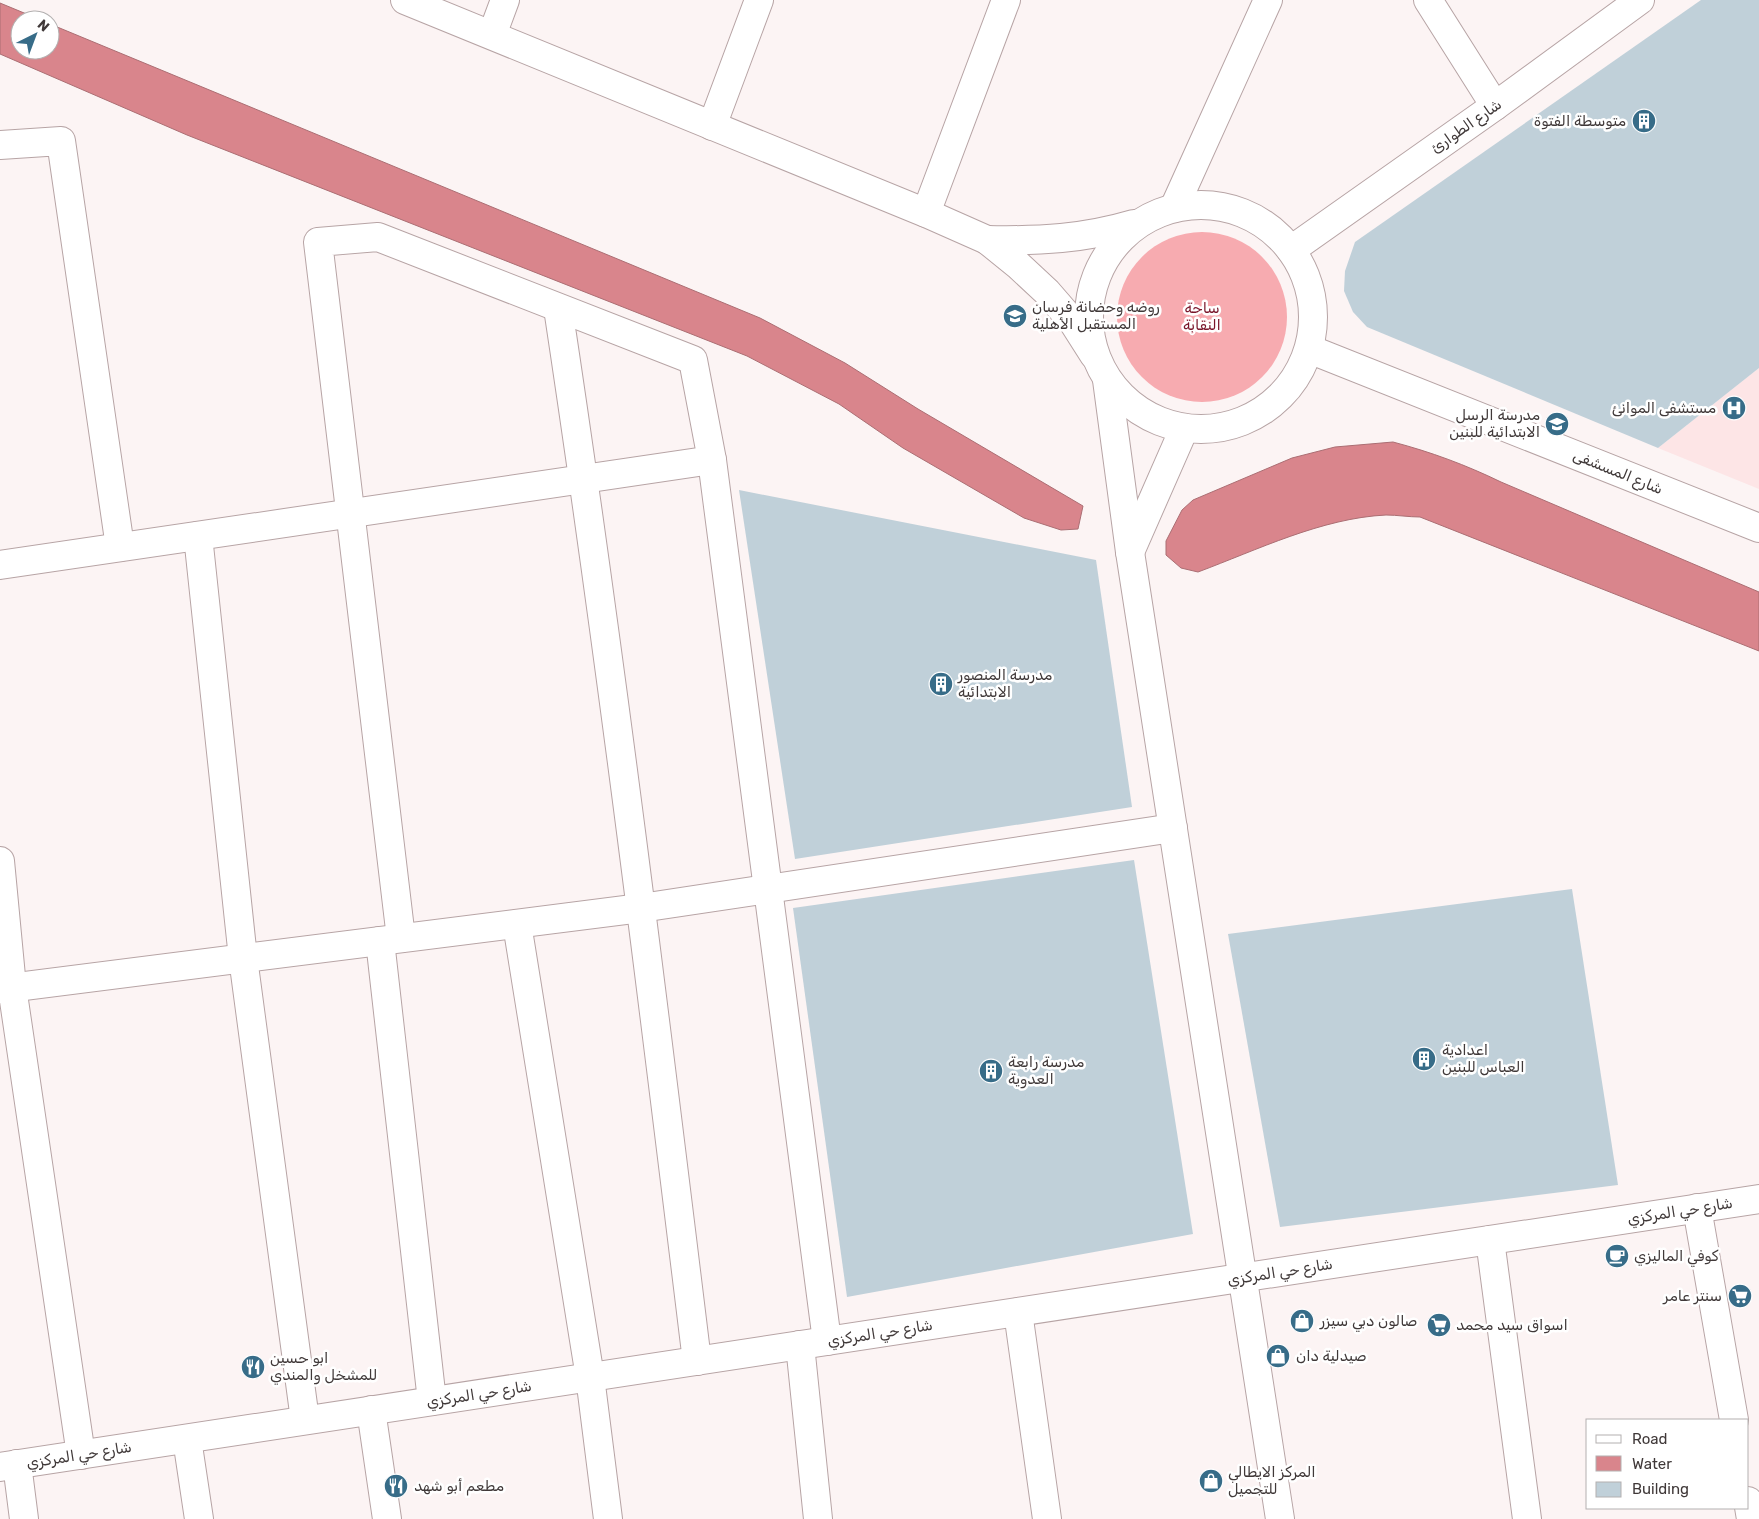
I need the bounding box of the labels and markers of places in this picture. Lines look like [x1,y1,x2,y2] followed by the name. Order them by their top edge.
[1631,108,1657,134] building icon: متوسطة الفتوة
[1534,112,1626,130] place label: متوسطة الفتوة
[1032,298,1160,333] place label: روضه وحضانة فرسان المستقبل الأهلية
[1002,303,1028,329] school or university icon: روضه وحضانة فرسان المستقبل الأهلية
[1721,395,1747,421] hospital icon: مستشفى الموانئ
[1612,399,1716,417] place label: مستشفى الموانئ
[1449,406,1540,441] place label: مدرسة الرسل الابتدائية للبنين
[1544,411,1570,437] school or university icon: مدرسة الرسل الابتدائية للبنين
[957,666,1052,701] place label: مدرسة المنصور الابتدائية
[928,671,954,697] building icon: مدرسة المنصور الابتدائية
[1442,1041,1525,1076] place label: اعدادية العباس للبنين
[1411,1046,1437,1072] building icon: اعدادية العباس للبنين
[1008,1053,1084,1089] place label: مدرسة رابعة العدوية
[978,1058,1004,1084] building icon: مدرسة رابعة العدوية
[1604,1243,1630,1269] cafe icon: كوفي الماليزي
[1634,1247,1719,1268] place label: كوفي الماليزي
[1727,1283,1753,1309] supermarket icon: سنتر عامر
[1662,1287,1722,1305] place label: سنتر عامر
[1289,1308,1315,1334] shop icon: صالون دبي سيزر
[1319,1312,1417,1333] place label: صالون دبي سيزر
[1426,1312,1452,1338] supermarket icon: اسواق سيد محمد
[1456,1316,1568,1334] place label: اسواق سيد محمد
[1265,1343,1291,1369] shop icon: صيدلية دان
[1296,1347,1366,1365] place label: صيدلية دان
[270,1349,377,1385] place label: ابو حسين للمشخل والمندي
[240,1354,266,1380] restaurant icon: ابو حسين للمشخل والمندي
[1228,1463,1316,1498] place label: المركز الايطالي للتجميل
[1198,1468,1224,1494] shop icon: المركز الايطالي للتجميل
[383,1473,409,1499] restaurant icon: مطعم أبو شهد
[414,1477,504,1496] place label: مطعم أبو شهد

